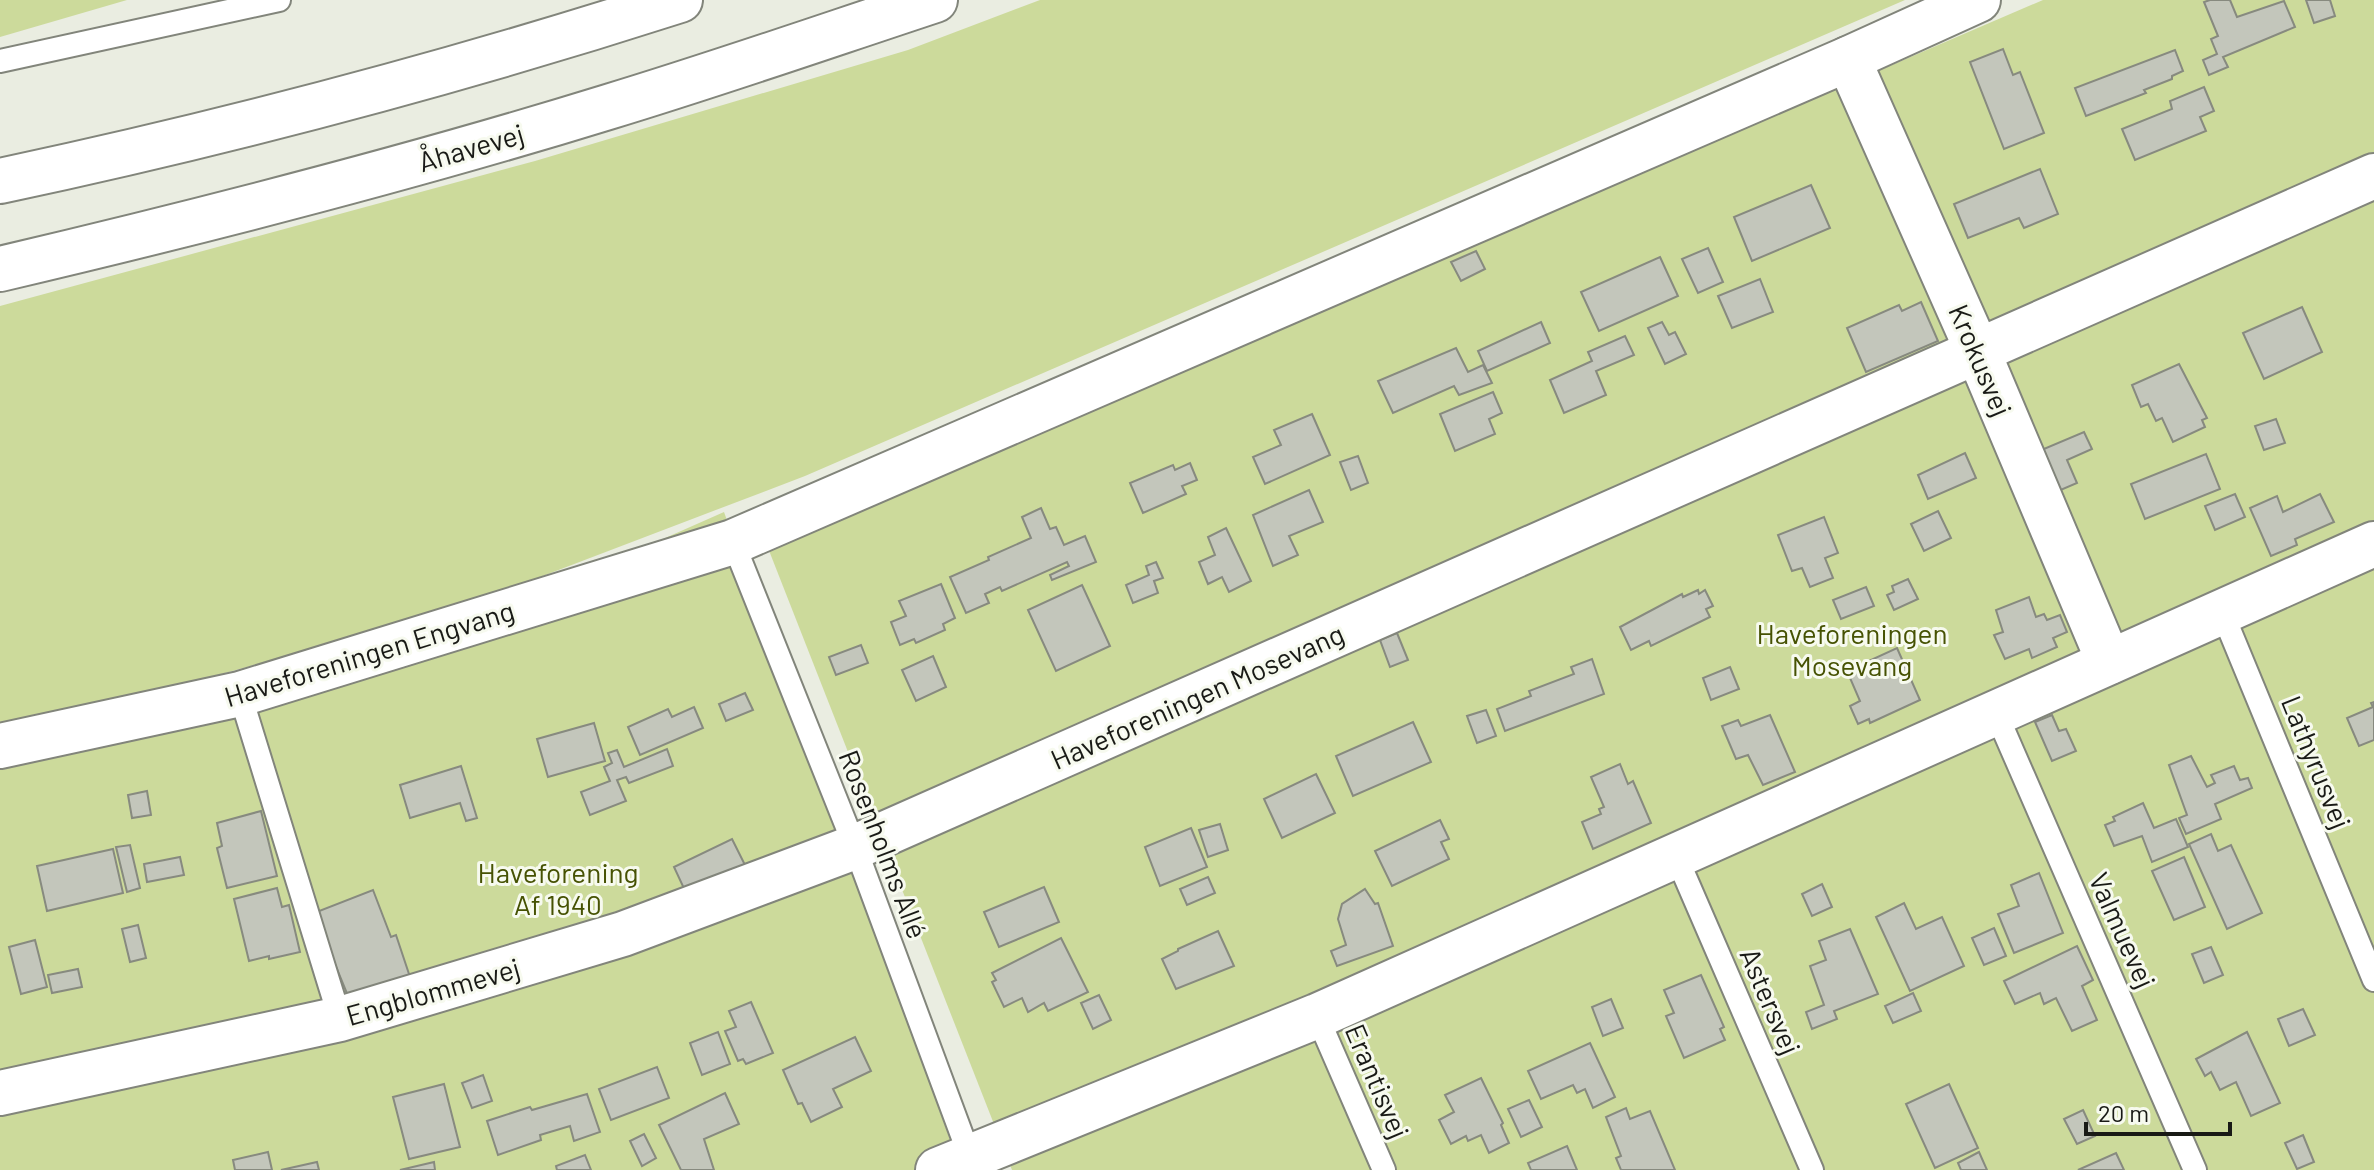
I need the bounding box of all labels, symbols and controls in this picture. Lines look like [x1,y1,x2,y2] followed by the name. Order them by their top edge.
[414,116,528,178] street label: Åhavevej
[1942,299,2020,421] street label: Krokusvej
[220,593,518,713] street label: Haveforeningen Engvang
[1045,616,1349,776] street label: Haveforeningen Mosevang
[1756,616,1948,682] park label: Haveforeningen Mosevang
[2275,691,2359,833] street label: Lathyrusvej
[832,745,936,943] street label: Rosenholms Allé
[477,855,639,921] park label: Haveforening Af 1940
[2082,867,2164,993] street label: Valmuevej
[1733,943,1809,1059] street label: Astersvej
[342,950,524,1032] street label: Engblommevej
[1339,1019,1417,1143] street label: Erantisvej
[2086,1086,2230,1136] scale bar
[2098,1098,2149,1127] text: 20 m

